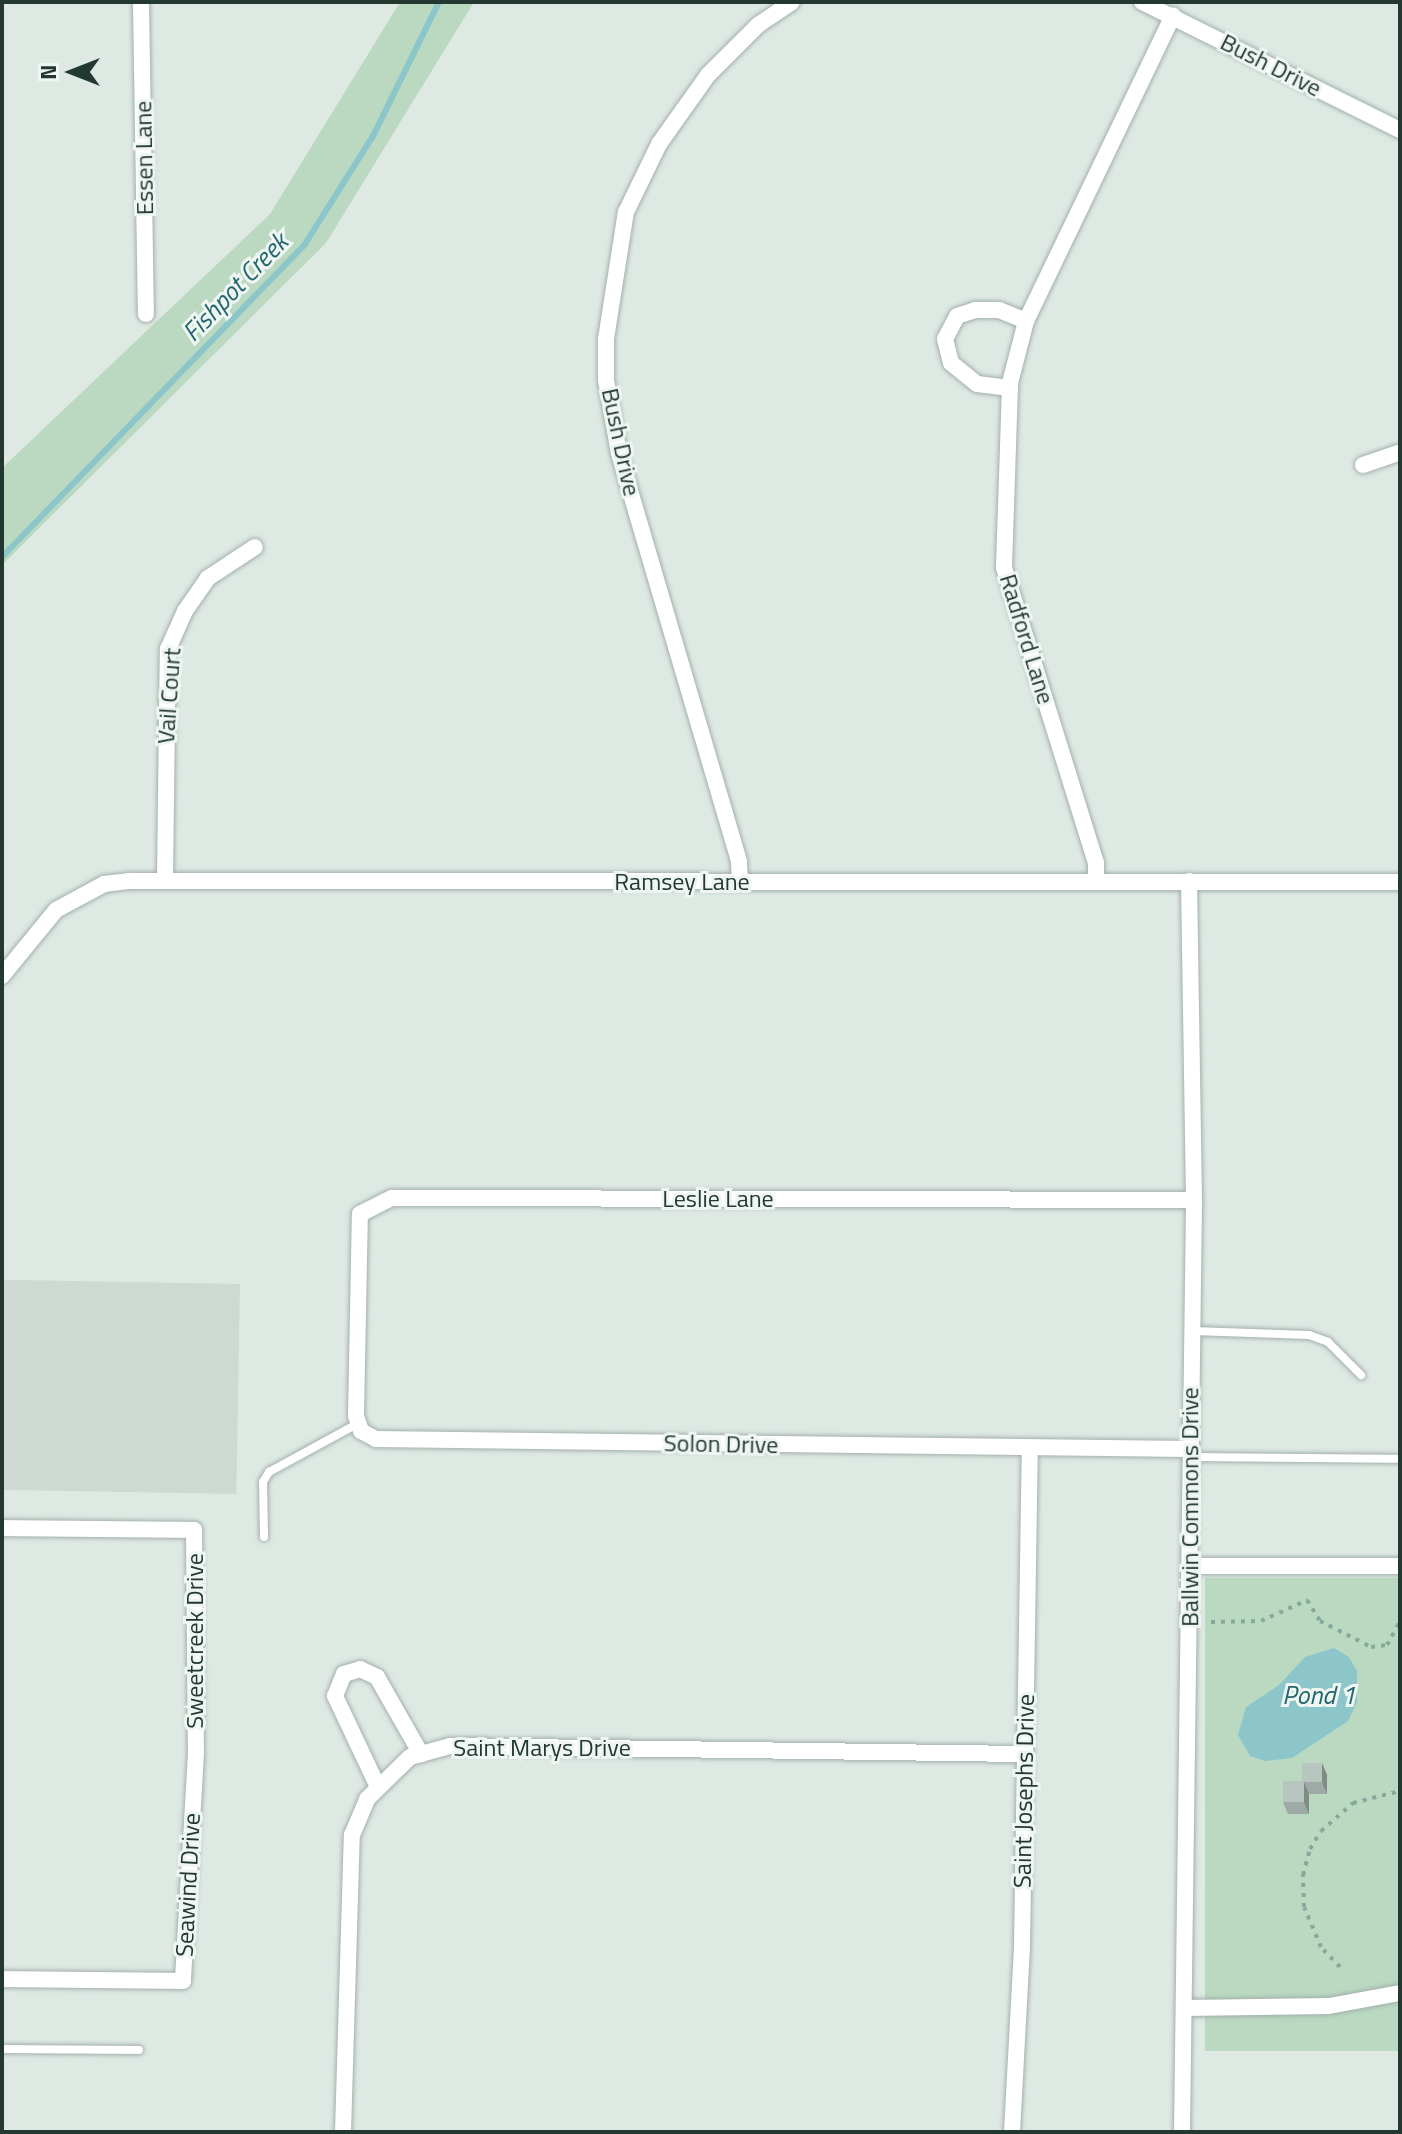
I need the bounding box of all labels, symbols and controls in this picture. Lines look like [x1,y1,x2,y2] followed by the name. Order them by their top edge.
[1216,27,1326,103] street label: Bush Drive
[32,32,112,112] north arrow
[31,64,65,80] text: N
[129,101,159,215] street label: Essen Lane
[176,226,294,348] water label: Fishpot Creek
[596,386,646,498] street label: Bush Drive
[994,571,1060,707] street label: Radford Lane
[151,647,187,745] street label: Vail Court
[614,868,750,896] street label: Ramsey Lane
[662,1185,774,1213] street label: Leslie Lane
[1176,1387,1204,1627] street label: Ballwin Commons Drive
[663,1429,779,1459] street label: Solon Drive
[181,1553,209,1729] street label: Sweetcreek Drive
[1282,1679,1356,1711] water label: Pond 1
[1008,1694,1040,1888] street label: Saint Josephs Drive
[453,1734,631,1762] street label: Saint Marys Drive
[170,1812,206,1958] street label: Seawind Drive

